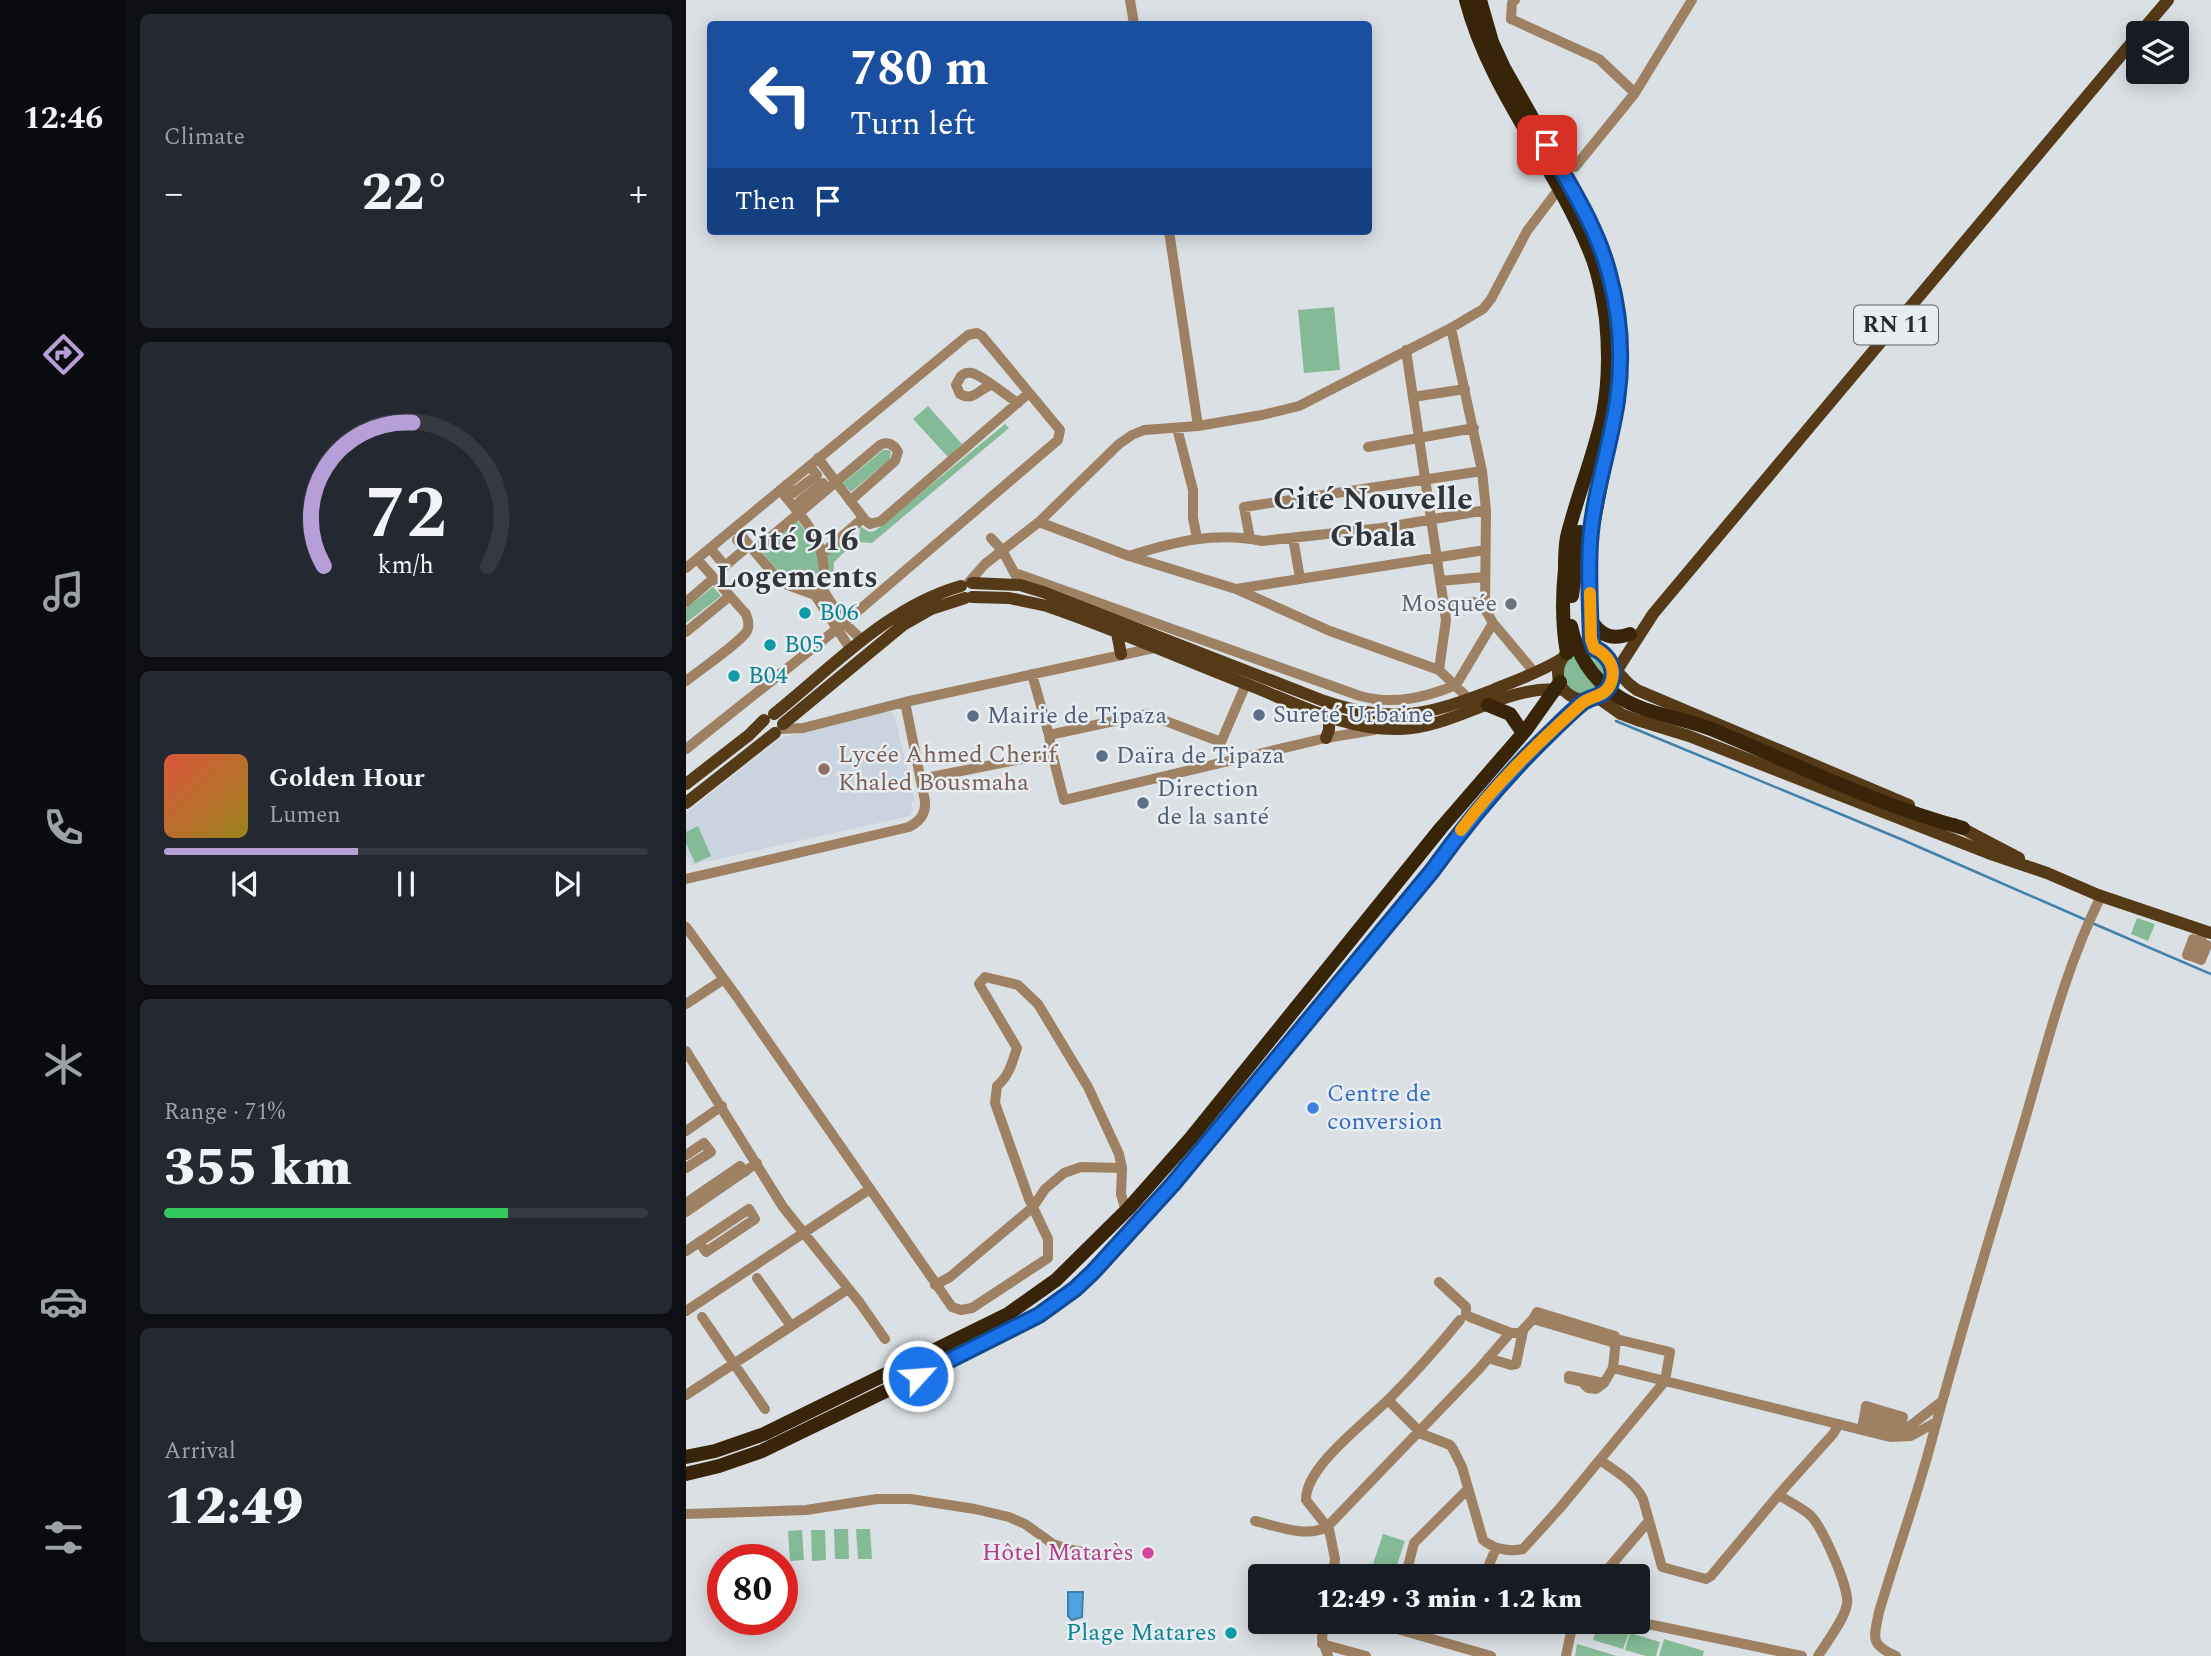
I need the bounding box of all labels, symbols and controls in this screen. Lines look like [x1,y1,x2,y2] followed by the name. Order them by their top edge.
[2126,21,2189,84] map controls
[2126,21,2189,84] button: layers
[850,32,989,107] text: 780 m
[735,49,826,140] icon: left
[23,94,103,143] text: 12:46
[850,100,976,149] text: Turn left
[1517,115,1577,175] pin
[164,120,245,155] text: Climate
[1528,126,1566,164] icon: arrive
[362,154,450,233] text: 22°
[164,165,183,223] text: −
[629,165,648,223] text: +
[735,181,795,221] text: Then
[809,182,847,220] icon: arrive
[1854,306,1938,344] road number: RN 11
[39,330,88,379] icon: directions
[365,459,447,570] text: 72
[1273,475,1473,561] district label: Cité Nouvelle Gbala
[716,516,878,602] district label: Cité 916 Logements
[378,546,434,584] text: km/h
[39,567,88,616] icon: music
[1401,586,1497,622] place label: Mosquée
[819,595,859,631] place label: B06
[1503,596,1519,612] marker: Mosquée
[797,605,813,621] marker: B06
[784,627,824,663] place label: B05
[762,637,778,653] marker: B05
[748,658,788,694] place label: B04
[726,668,742,684] marker: B04
[1273,697,1433,733] place label: Sureté Urbaine
[987,698,1167,734] place label: Mairie de Tipaza
[1251,707,1267,723] marker: Sureté Urbaine
[965,708,981,724] marker: Mairie de Tipaza
[838,737,1059,801] place label: Lycée Ahmed Cherif Khaled Bousmaha
[1116,738,1285,774] place label: Daïra de Tipaza
[1094,748,1110,764] marker: Daïra de Tipaza
[269,758,425,798] text: Golden Hour
[816,761,832,777] marker: Lycée Ahmed Cherif Khaled Bousmaha
[1157,771,1269,835] place label: Direction de la santé
[1135,795,1151,811] marker: Direction de la santé
[269,798,341,833] text: Lumen
[39,803,88,852] icon: phone
[226,865,264,903] icon: previous
[387,865,425,903] icon: pause
[548,865,586,903] icon: next
[39,1040,88,1089] icon: climate
[1327,1076,1443,1140] place label: Centre de conversion
[164,1095,285,1130] text: Range · 71%
[1305,1100,1321,1116] marker: Centre de conversion
[164,1129,352,1208] text: 355 km
[39,1277,88,1326] icon: car
[881,1339,955,1413] position arrow
[164,1434,236,1469] text: Arrival
[164,1468,303,1547] text: 12:49
[39,1513,88,1562] icon: filters
[982,1535,1134,1571] place label: Hôtel Matarès
[707,1544,798,1635] speed limit sign: 80
[1140,1545,1156,1561] marker: Hôtel Matarès
[1316,1579,1582,1619] text: 12:49 · 3 min · 1.2 km
[1066,1615,1217,1651] place label: Plage Matares
[1223,1625,1239,1641] marker: Plage Matares

